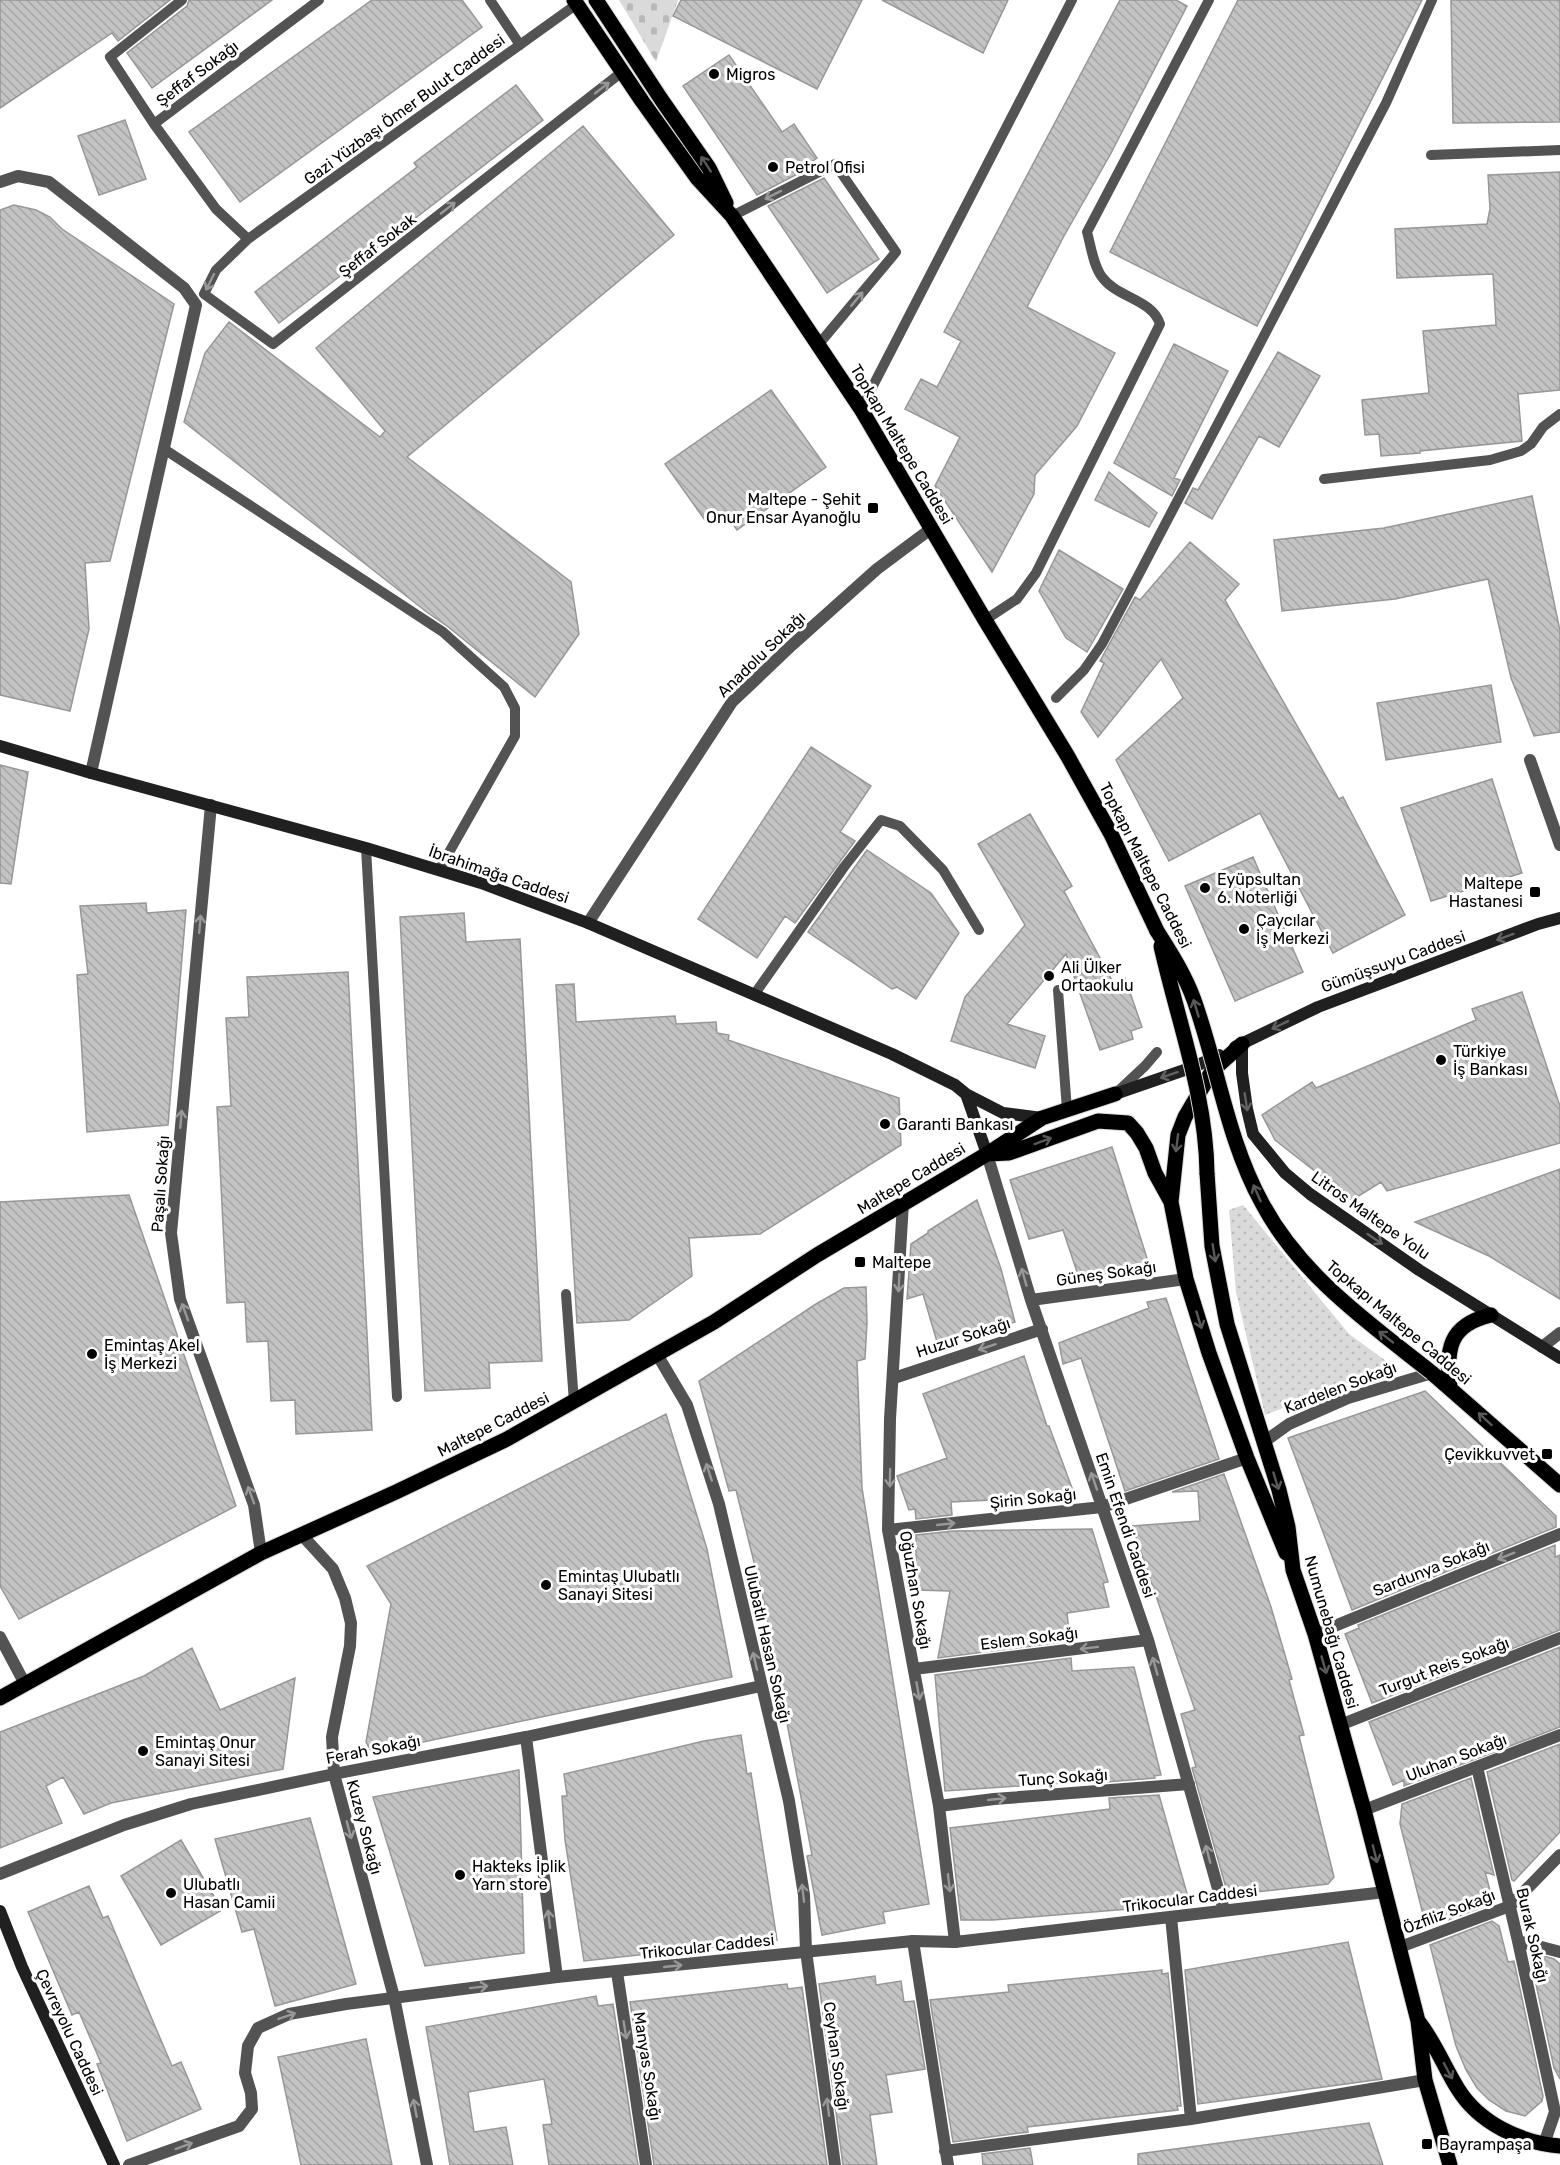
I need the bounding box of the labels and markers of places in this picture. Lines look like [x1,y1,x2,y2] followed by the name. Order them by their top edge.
[726,65,775,84] place label: Migros
[707,67,721,81] marker: Migros
[785,158,865,177] place label: Petrol Ofisi
[766,160,780,174] marker: Petrol Ofisi
[706,490,861,527] place label: Maltepe - Şehit Onur Ensar Ayanoğlu
[866,501,880,515] marker: Maltepe - Şehit Onur Ensar Ayanoğlu
[1217,870,1301,907] place label: Eyüpsultan 6. Noterliği
[1449,874,1523,911] place label: Maltepe Hastanesi
[1198,881,1212,895] marker: Eyüpsultan 6. Noterliği
[1528,885,1542,899] marker: Maltepe Hastanesi
[1256,911,1329,948] place label: Çaycılar İş Merkezi
[1237,922,1251,936] marker: Çaycılar İş Merkezi
[1061,958,1134,995] place label: Ali Ülker Ortaokulu
[1042,969,1056,983] marker: Ali Ülker Ortaokulu
[1453,1042,1528,1079] place label: Türkiye İş Bankası
[1434,1053,1448,1067] marker: Türkiye İş Bankası
[897,1115,1013,1134] place label: Garanti Bankası
[878,1117,892,1131] marker: Garanti Bankası
[872,1253,931,1272] place label: Maltepe
[853,1255,867,1269] marker: Maltepe
[104,1336,200,1373] place label: Emintaş Akel İş Merkezi
[85,1347,99,1361] marker: Emintaş Akel İş Merkezi
[1444,1445,1535,1464] place label: Çevikkuvvet
[1540,1447,1554,1461] marker: Çevikkuvvet
[558,1567,680,1604] place label: Emintaş Ulubatlı Sanayi Sitesi
[539,1578,553,1592] marker: Emintaş Ulubatlı Sanayi Sitesi
[155,1733,256,1770] place label: Emintaş Onur Sanayi Sitesi
[136,1744,150,1758] marker: Emintaş Onur Sanayi Sitesi
[472,1857,567,1894] place label: Hakteks İplik Yarn store
[453,1868,467,1882] marker: Hakteks İplik Yarn store
[183,1875,275,1912] place label: Ulubatlı Hasan Camii
[164,1886,178,1900] marker: Ulubatlı Hasan Camii
[1439,2135,1532,2154] place label: Bayrampaşa
[1420,2137,1434,2151] marker: Bayrampaşa

